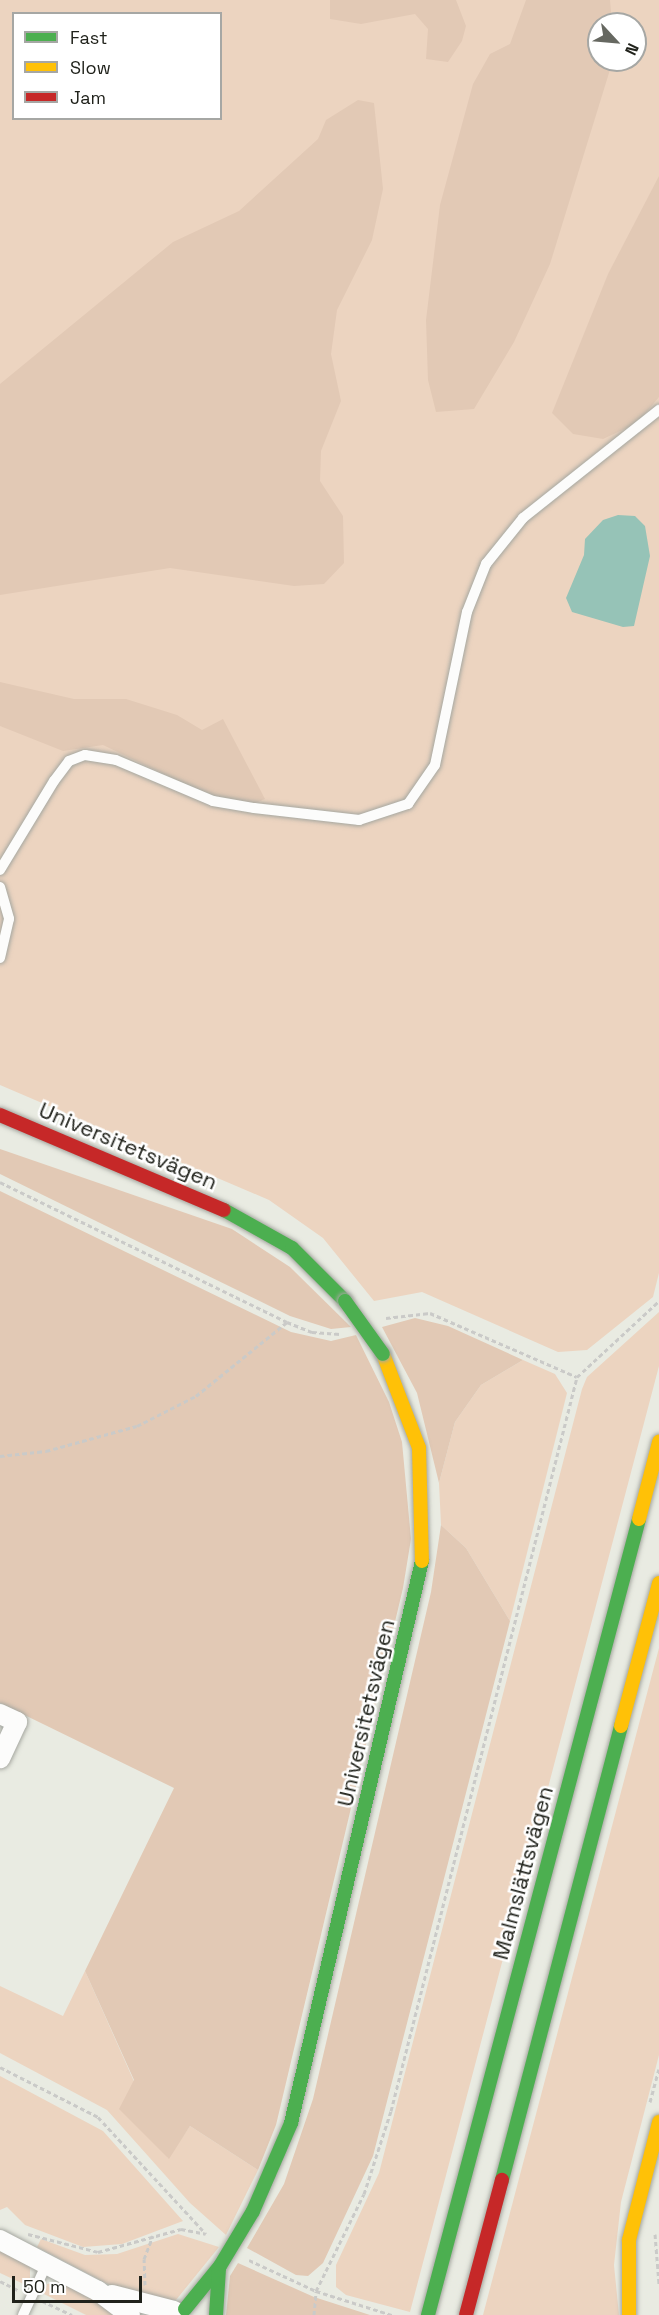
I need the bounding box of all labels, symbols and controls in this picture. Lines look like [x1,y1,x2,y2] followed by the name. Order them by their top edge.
[12,12,222,120] legend
[587,12,647,72] north arrow
[70,26,107,49] text: Fast
[620,40,644,59] text: N
[70,56,111,79] text: Slow
[70,86,106,109] text: Jam
[35,1097,221,1195] street label: Universitetsvägen
[332,1617,400,1809] street label: Universitetsvägen
[487,1783,559,1963] street label: Malmslättsvägen
[15,2264,146,2302] scale bar
[23,2275,65,2298] text: 50 m

